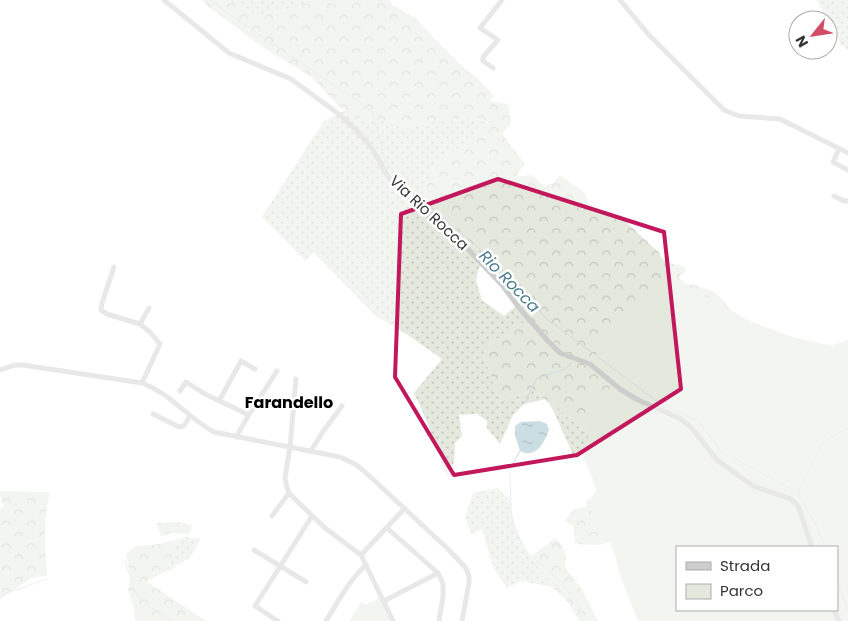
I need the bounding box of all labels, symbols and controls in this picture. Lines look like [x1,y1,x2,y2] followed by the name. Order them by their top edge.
[788,10,838,60] north arrow
[790,32,813,51] text: N
[385,170,474,255] street label: Via Rio Rocca
[474,245,545,318] water label: Rio Rocca
[245,391,333,414] district label: Farandello
[676,546,838,611] legend
[720,555,770,576] text: Strada
[720,580,763,601] text: Parco

